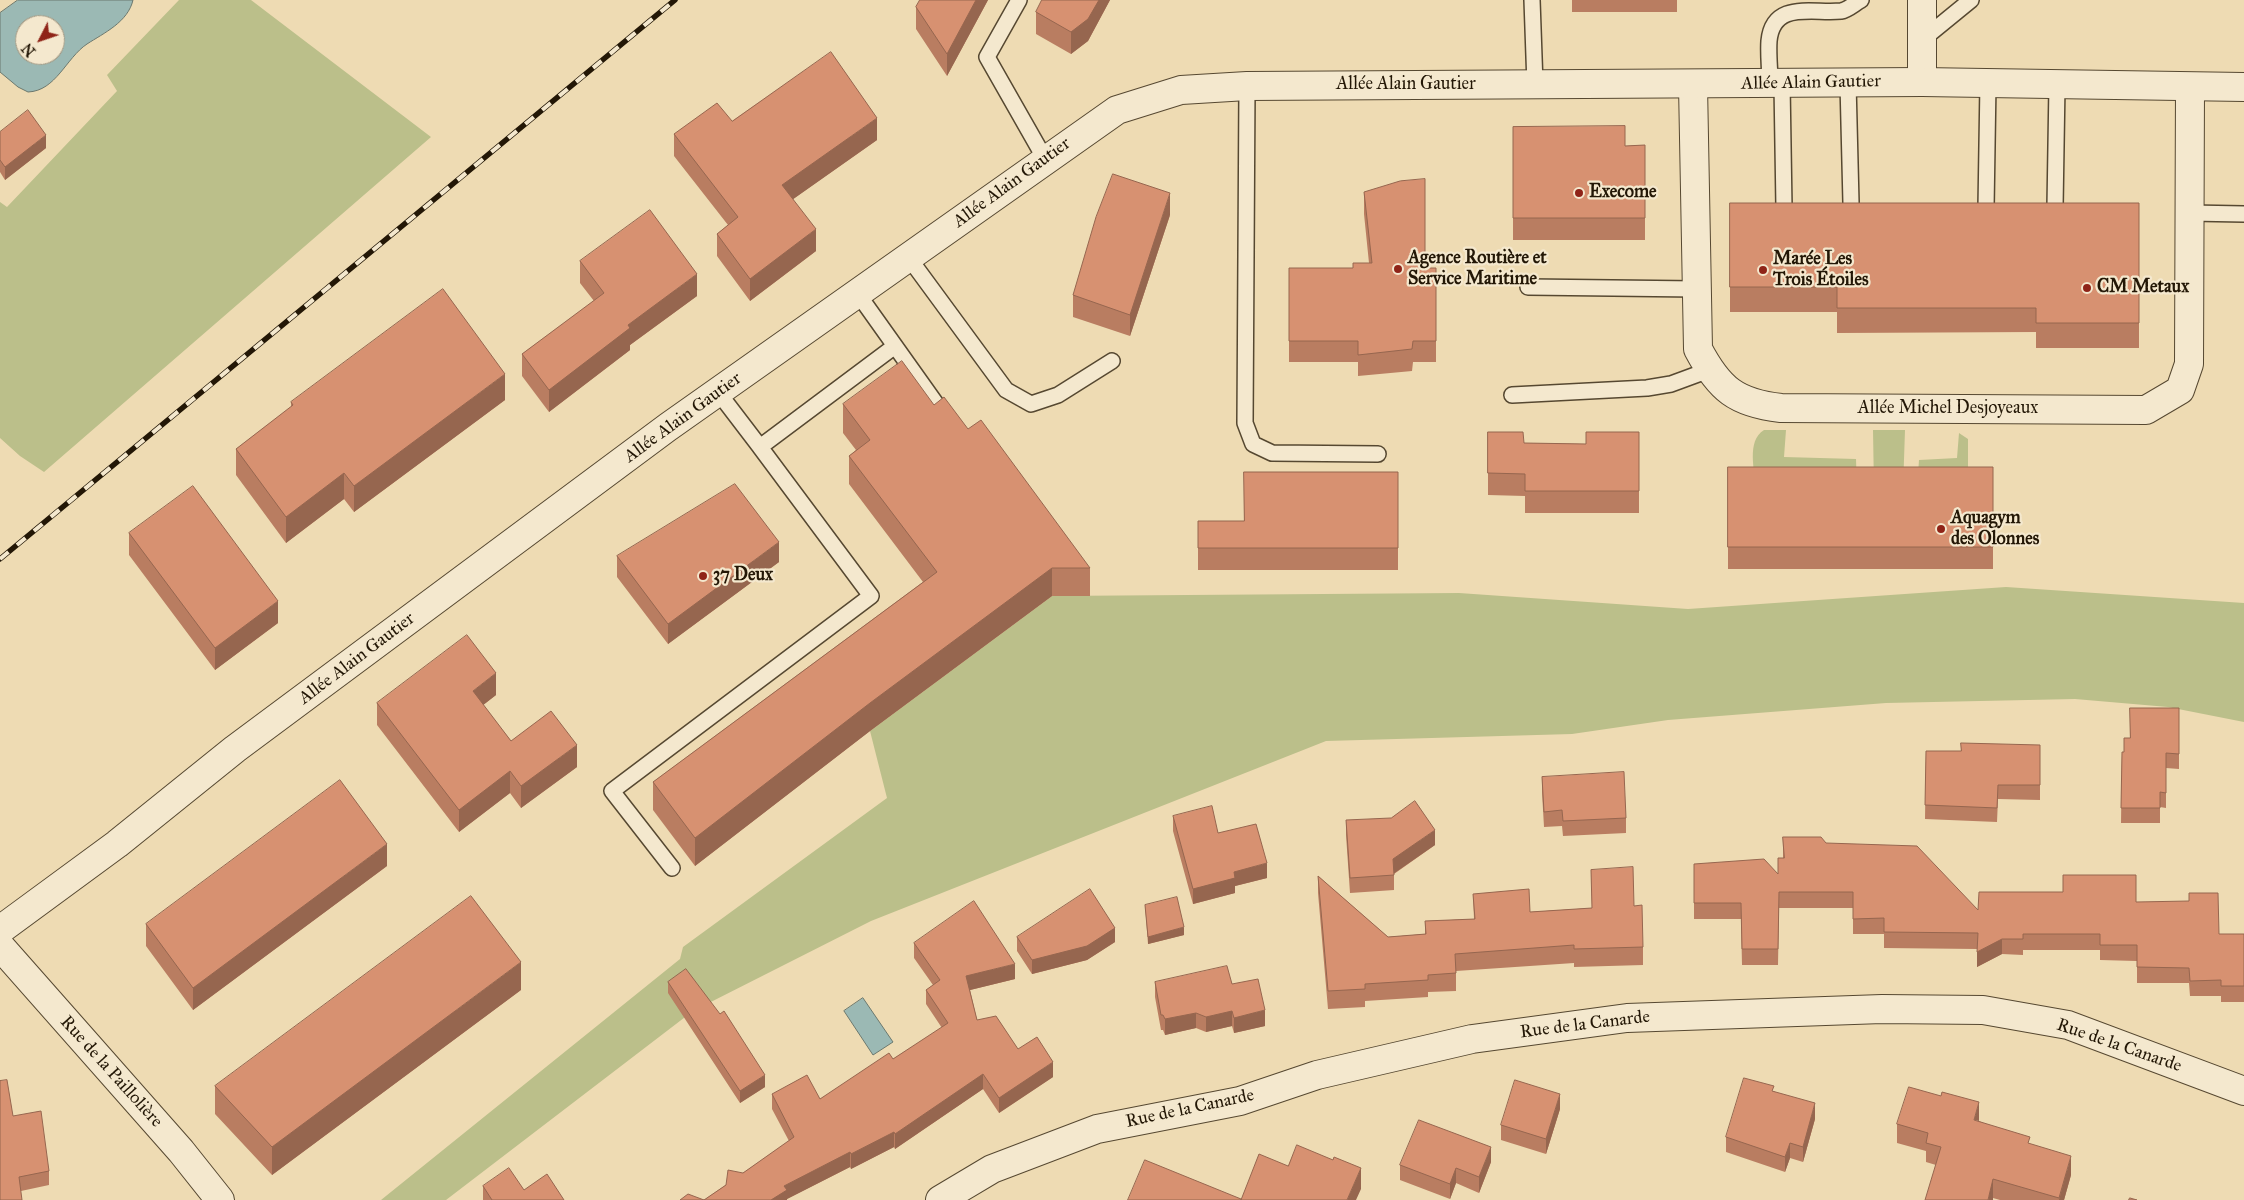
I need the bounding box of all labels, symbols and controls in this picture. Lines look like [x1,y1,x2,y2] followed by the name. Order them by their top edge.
[15,15,65,65] north arrow
[19,39,39,60] text: N
[1741,71,1881,95] street label: Allée Alain Gautier
[1336,74,1476,96] street label: Allée Alain Gautier
[949,133,1075,233] street label: Allée Alain Gautier
[1589,182,1657,204] place label: Execome
[1573,187,1585,199] marker: Execome
[1408,248,1547,290] place label: Agence Routière et Service Maritime
[1773,249,1868,292] place label: Marée Les Trois Étoiles
[1392,263,1404,275] marker: Agence Routière et Service Maritime
[1757,264,1769,276] marker: Marée Les Trois Étoiles
[2097,277,2189,299] place label: CM Metaux
[2081,282,2093,294] marker: CM Metaux
[620,368,746,468] street label: Allée Alain Gautier
[1858,398,2038,420] street label: Allée Michel Desjoyeaux
[1951,508,2039,550] place label: Aquagym des Olonnes
[1935,523,1947,535] marker: Aquagym des Olonnes
[713,565,773,587] place label: 37 Deux
[697,570,709,582] marker: 37 Deux
[295,608,419,710] street label: Allée Alain Gautier
[1519,1006,1651,1044] street label: Rue de la Canarde
[55,1012,167,1132] street label: Rue de la Paillolière
[2054,1015,2184,1077] street label: Rue de la Canarde
[1124,1085,1256,1133] street label: Rue de la Canarde

